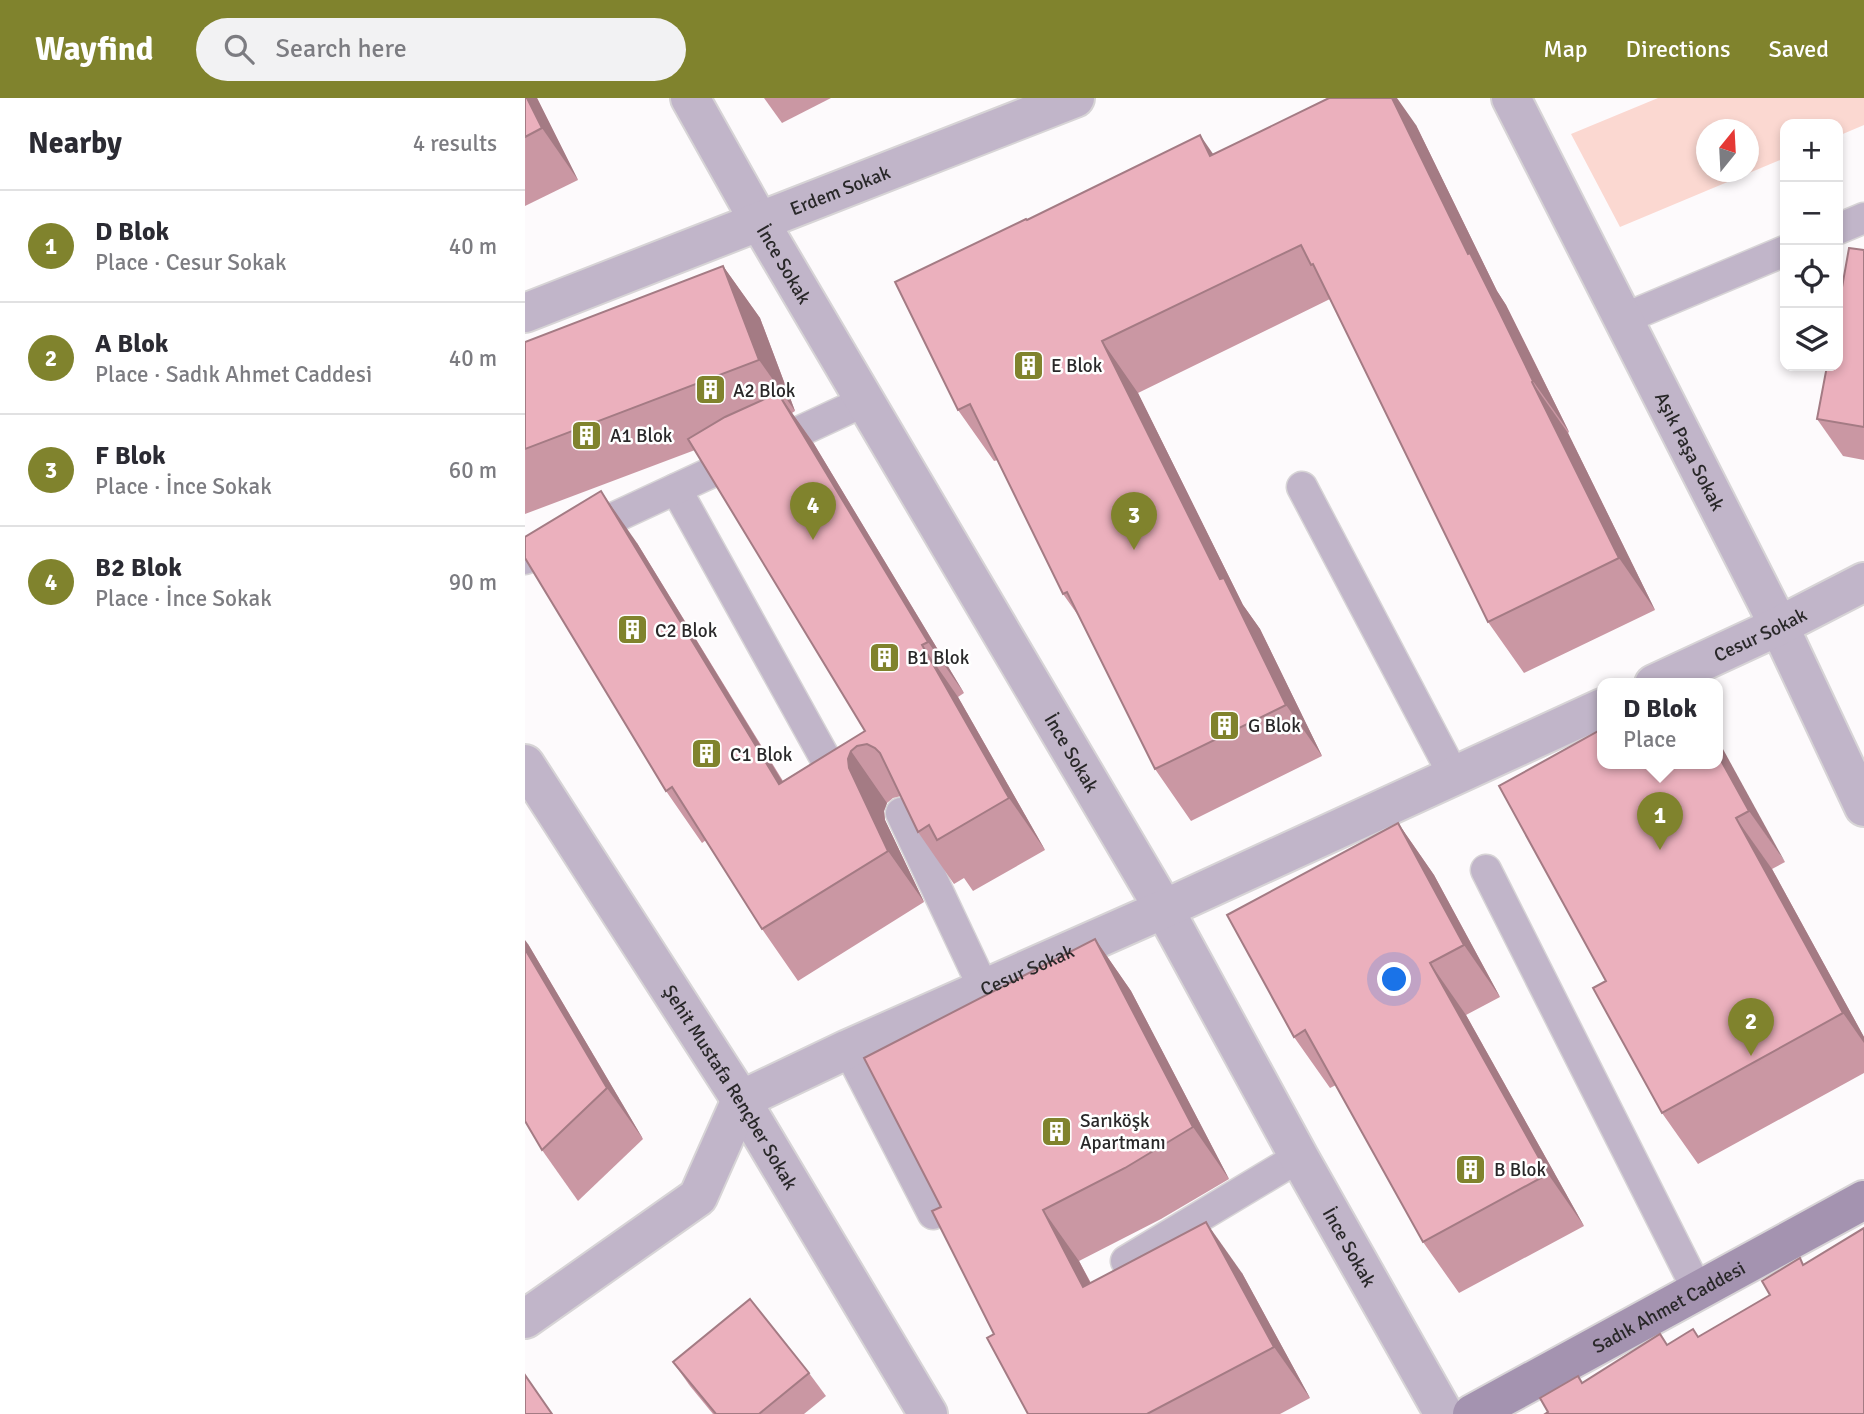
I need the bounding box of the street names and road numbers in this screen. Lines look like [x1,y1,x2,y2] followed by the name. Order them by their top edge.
[787,160,894,221] street label: Erdem Sokak
[751,221,816,309] street label: İnce Sokak
[1649,388,1730,515] street label: Aşık Paşa Sokak
[1710,603,1811,668] street label: Cesur Sokak
[1039,709,1104,797] street label: İnce Sokak
[977,939,1078,1002] street label: Cesur Sokak
[657,981,803,1195] street label: Şehit Mustafa Rençber Sokak
[1317,1203,1381,1292] street label: İnce Sokak
[1588,1256,1750,1359] street label: Sadık Ahmet Caddesi

